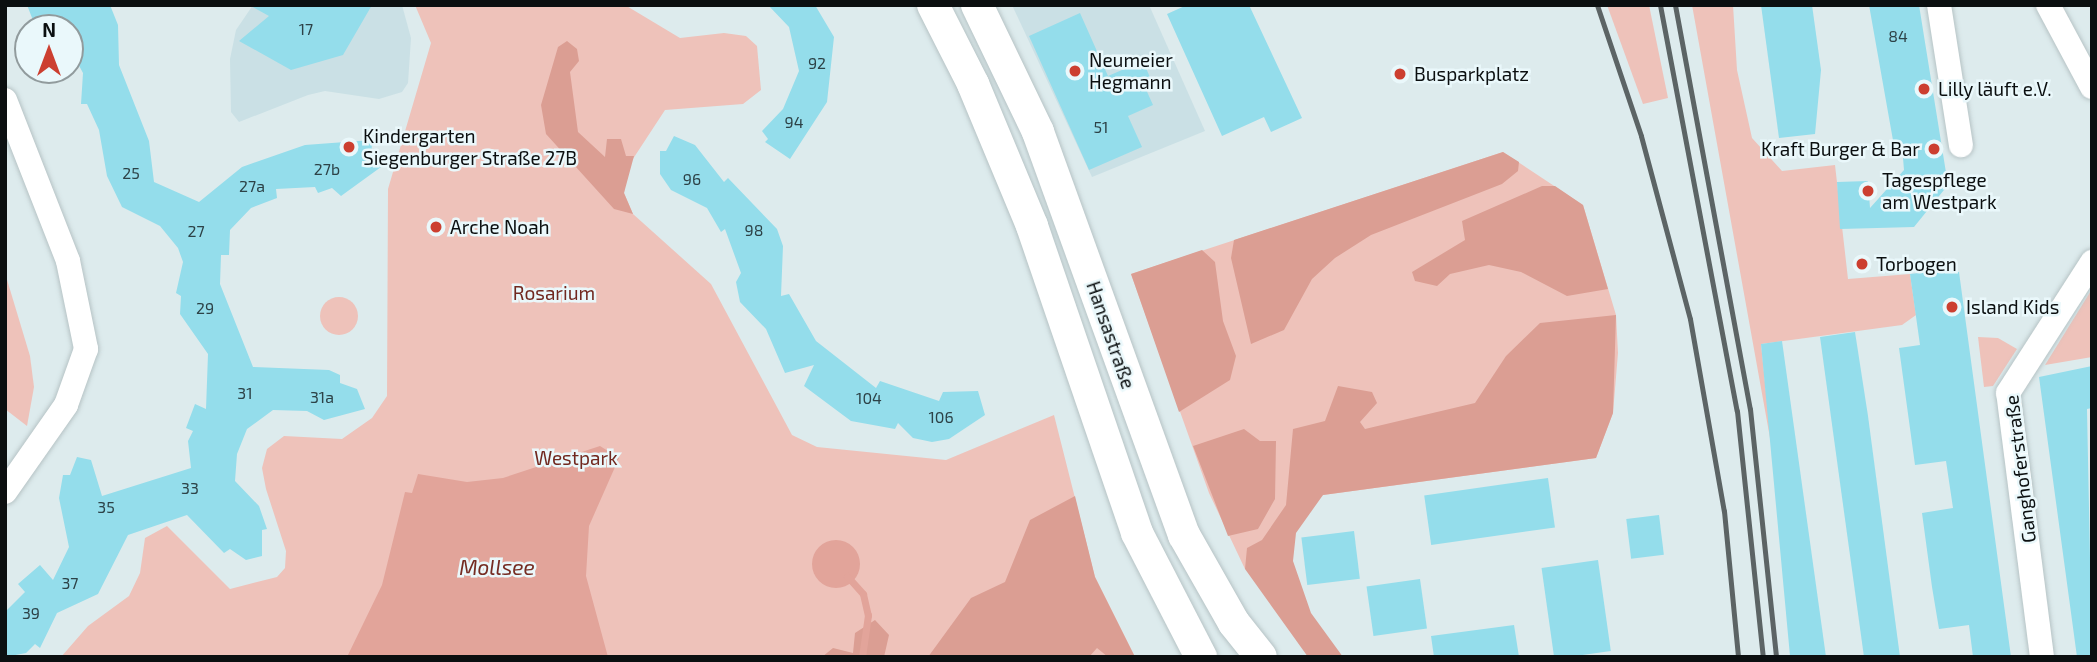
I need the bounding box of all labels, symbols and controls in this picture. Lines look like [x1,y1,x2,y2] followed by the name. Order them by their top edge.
[14,14,84,84] north arrow
[42,18,56,41] text: N
[299,19,313,39] house number: 17
[1888,26,1908,46] house number: 84
[1089,49,1173,93] place label: Neumeier Heg‍mann
[808,53,826,73] house number: 92
[1067,63,1083,79] marker: Neumeier Heg‍mann
[1414,63,1529,85] place label: Busparkplatz
[1392,66,1408,82] marker: Busparkplatz
[1938,78,2052,100] place label: Lilly läuft e.V.
[1916,81,1932,97] marker: Lilly läuft e.V.
[785,112,803,132] house number: 94
[1094,117,1108,137] house number: 51
[363,125,577,169] place label: Kindergarten Siegenburger Straße 27B
[1761,138,1920,160] place label: Kraft Burger & Bar
[341,139,357,155] marker: Kindergarten Siegenburger Straße 27B
[1926,141,1942,157] marker: Kraft Burger & Bar
[314,159,340,179] house number: 27b
[122,163,140,183] house number: 25
[683,169,701,189] house number: 96
[1882,169,1997,213] place label: Tagespflege am Westpark
[239,176,265,196] house number: 27a
[1860,183,1876,199] marker: Tagespflege am Westpark
[450,216,550,238] place label: Arche Noah
[428,219,444,235] marker: Arche Noah
[745,220,763,240] house number: 98
[187,221,205,241] house number: 27
[1876,253,1957,275] place label: Torbogen
[1854,256,1870,272] marker: Torbogen
[1082,278,1140,392] street label: Hansastraße
[513,282,595,304] park label: Rosarium
[1966,296,2059,318] place label: Island Kids
[196,298,214,318] house number: 29
[1944,299,1960,315] marker: Island Kids
[237,383,253,403] house number: 31
[310,387,334,407] house number: 31a
[856,388,882,408] house number: 104
[2000,394,2040,544] street label: Ganghoferstraße
[928,407,954,427] house number: 106
[534,447,618,469] park label: Westpark
[181,478,199,498] house number: 33
[97,497,115,517] house number: 35
[459,554,535,580] water label: Mollsee
[61,573,79,593] house number: 37
[22,603,40,623] house number: 39

